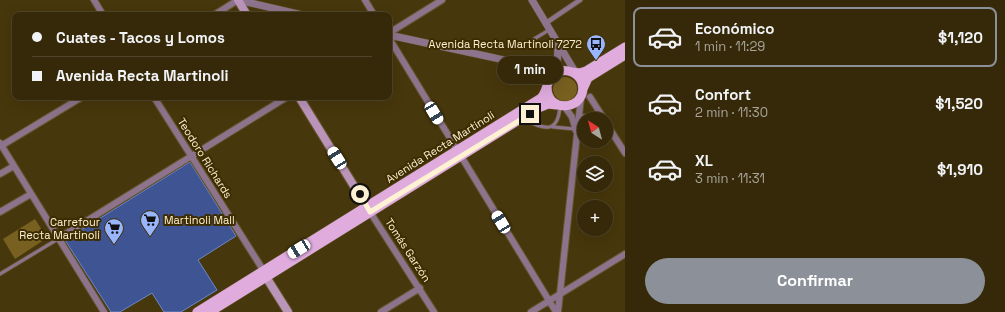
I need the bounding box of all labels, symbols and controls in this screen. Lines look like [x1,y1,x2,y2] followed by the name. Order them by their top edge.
[647,19,683,55] icon: car
[695,19,774,38] text: Económico
[56,28,225,47] text: Cuates - Tacos y Lomos
[938,28,983,47] text: $1,120
[585,33,607,61] bus stop icon: Avenida Recta Martinoli 7272
[429,37,582,51] place label: Avenida Recta Martinoli 7272
[695,38,765,55] text: 1 min · 11:29
[497,56,563,84] callout: 1 min
[514,61,546,78] text: 1 min
[56,66,228,85] text: Avenida Recta Martinoli
[647,85,683,121] icon: car
[695,85,751,104] text: Confort
[935,94,983,113] text: $1,520
[423,100,445,126] car
[695,104,768,121] text: 2 min · 11:30
[521,105,539,123] route end
[383,108,497,186] street label: Avenida Recta Martinoli
[577,112,613,148] north arrow
[577,112,613,236] map controls
[175,115,235,201] street label: Teodoro Richards
[326,145,348,171] car
[647,151,683,187] icon: car
[695,151,713,170] text: XL
[577,156,613,192] button: layers
[937,160,983,179] text: $1,910
[695,170,765,187] text: 3 min · 11:31
[351,185,369,203] route start
[577,200,613,236] button: +
[139,209,161,237] supermarket icon: Martinoli Mall
[490,209,512,235] car
[164,213,235,227] place label: Martinoli Mall
[19,215,100,242] place label: Carrefour Recta Martinoli
[382,215,434,285] street label: Tomás Garzón
[103,217,125,245] supermarket icon: Carrefour Recta Martinoli
[286,238,312,260] car
[645,258,985,304] button: Confirmar

